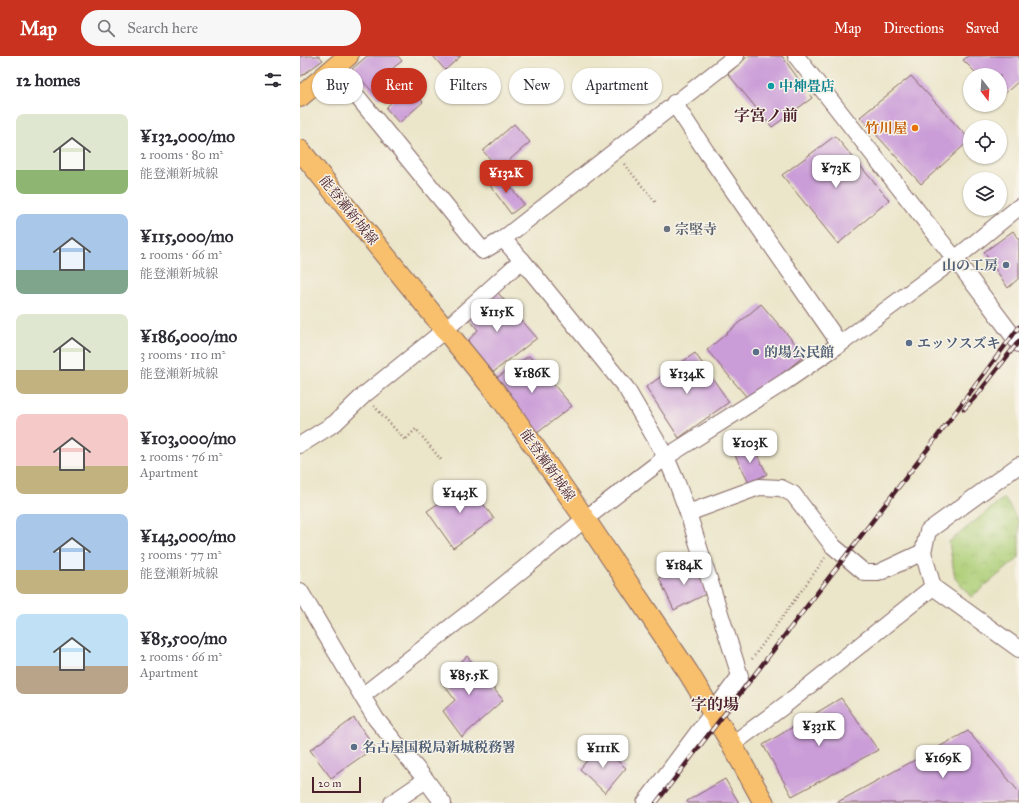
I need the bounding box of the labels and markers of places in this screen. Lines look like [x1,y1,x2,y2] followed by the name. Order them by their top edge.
[779,78,835,95] place label: 中神畳店
[766,81,776,91] marker: 中神畳店
[865,120,907,137] place label: 竹川屋
[910,123,920,133] marker: 竹川屋
[812,155,860,189] pin: ¥73K
[478,160,534,194] pin: ¥132K
[675,221,717,238] place label: 宗堅寺
[662,224,672,234] marker: 宗堅寺
[942,257,998,274] place label: 山の工房
[1001,260,1011,270] marker: 山の工房
[469,299,525,333] pin: ¥115K
[917,335,1000,352] place label: エッソスズキ
[904,338,914,348] marker: エッソスズキ
[764,344,834,361] place label: 的場公民館
[751,347,761,357] marker: 的場公民館
[504,360,560,394] pin: ¥186K
[659,361,715,395] pin: ¥134K
[722,430,778,464] pin: ¥103K
[432,480,488,514] pin: ¥143K
[656,552,712,586] pin: ¥184K
[436,662,502,696] pin: ¥85.5K
[791,713,847,747] pin: ¥331K
[575,735,631,769] pin: ¥111K
[362,739,516,756] place label: 名古屋国税局新城税務署
[349,742,359,752] marker: 名古屋国税局新城税務署
[915,745,971,779] pin: ¥169K

